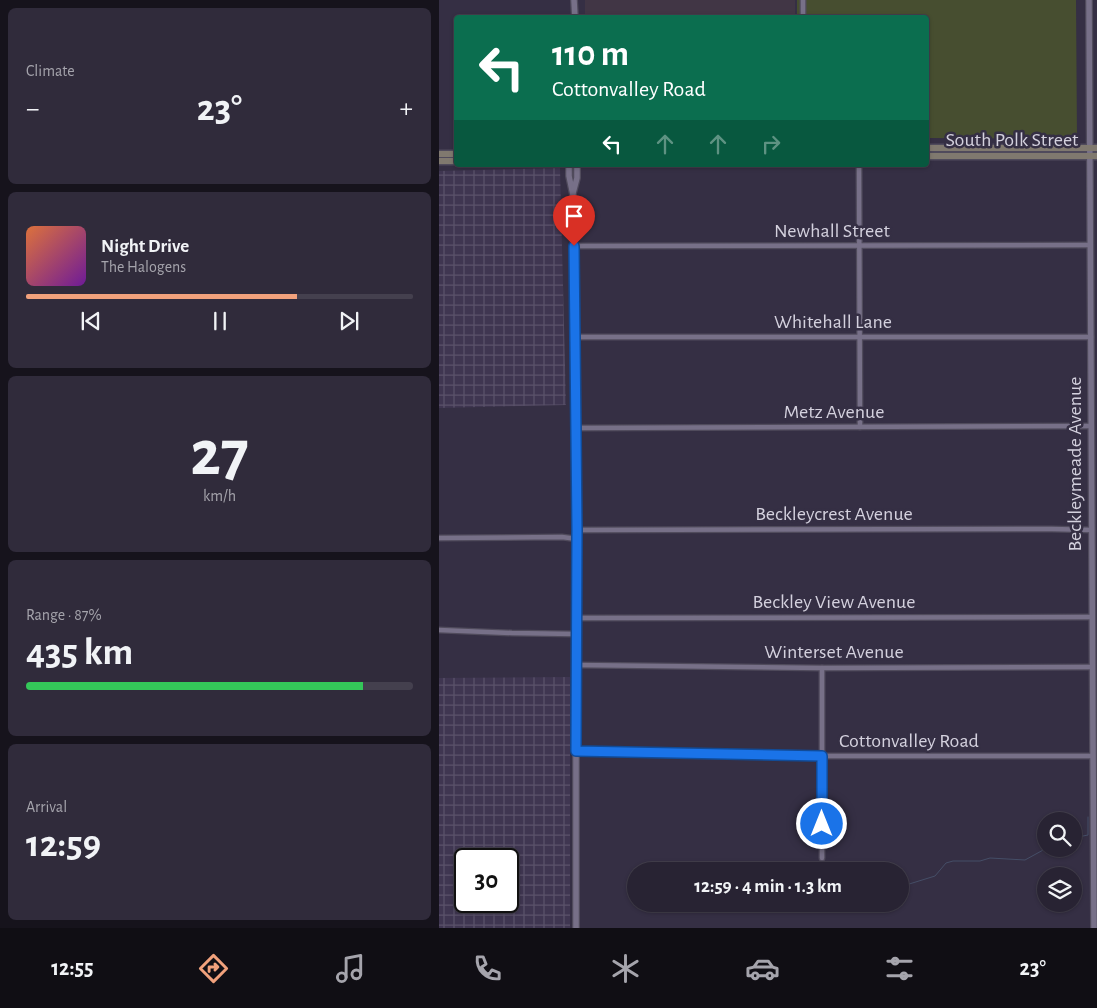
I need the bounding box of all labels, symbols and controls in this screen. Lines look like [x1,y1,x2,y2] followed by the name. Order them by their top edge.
[469,35,534,100] icon: left
[552,37,629,72] text: 110 m
[26,63,75,79] text: Climate
[552,78,706,100] text: Cottonvalley Road
[197,90,242,128] text: 23°
[26,95,39,123] text: −
[400,95,413,123] text: +
[598,130,626,158] icon: left
[651,130,679,158] icon: ahead
[704,130,732,158] icon: ahead
[757,130,785,158] icon: right
[946,130,1079,150] street label: South Polk Street
[553,195,595,246] pin
[560,202,588,230] icon: arrive
[774,221,891,241] street label: Newhall Street
[101,237,189,256] text: Night Drive
[101,259,186,275] text: The Halogens
[77,307,105,335] icon: previous
[206,307,234,335] icon: pause
[335,307,363,335] icon: next
[774,312,892,332] street label: Whitehall Lane
[1065,377,1085,551] street label: Beckleymeade Avenue
[784,402,884,422] street label: Metz Avenue
[190,422,249,487] text: 27
[203,488,236,504] text: km/h
[755,504,913,524] street label: Beckleycrest Avenue
[753,592,916,612] street label: Beckley View Avenue
[26,607,102,623] text: Range · 87%
[26,634,133,672] text: 435 km
[764,642,904,662] street label: Winterset Avenue
[839,731,979,751] street label: Cottonvalley Road
[795,797,847,849] position arrow
[26,799,67,815] text: Arrival
[1037,812,1082,912] map controls
[1037,812,1082,857] button: search
[26,826,101,864] text: 12:59
[454,848,519,913] speed limit sign: 30
[1037,867,1082,912] button: layers
[694,877,842,896] text: 12:59 · 4 min · 1.3 km
[196,951,231,986] icon: directions
[333,951,368,986] icon: music
[470,951,505,986] icon: phone
[608,951,643,986] icon: climate
[745,951,780,986] icon: car
[882,951,917,986] icon: filters
[51,957,93,979] text: 12:55
[1020,957,1046,979] text: 23°

